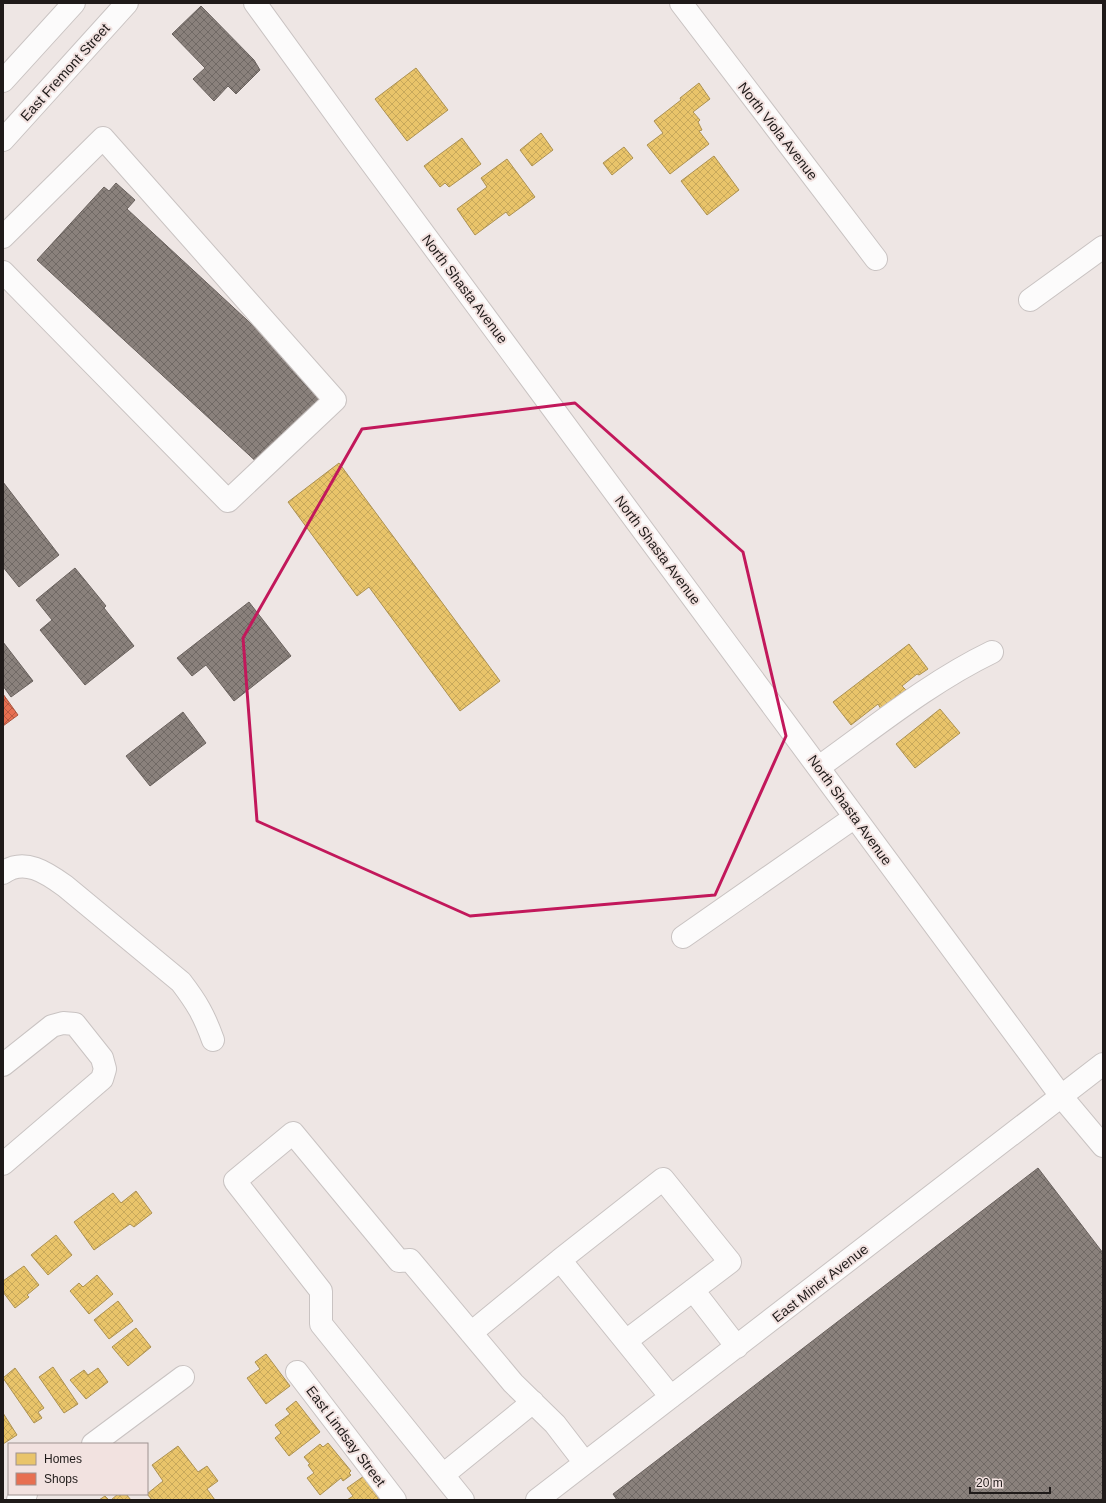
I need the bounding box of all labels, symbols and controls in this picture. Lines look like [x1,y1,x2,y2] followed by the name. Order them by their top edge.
[17,20,113,124] street label: East Fremont Street
[735,79,821,183] street label: North Viola Avenue
[419,231,511,347] street label: North Shasta Avenue
[612,492,704,608] street label: North Shasta Avenue
[805,752,895,868] street label: North Shasta Avenue
[769,1240,871,1325] street label: East Miner Avenue
[303,1383,389,1489] street label: East Lindsay Street
[8,1443,148,1495] legend
[44,1452,82,1466] text: Homes
[970,1469,1050,1495] scale bar
[44,1472,78,1486] text: Shops
[976,1476,1003,1490] text: 20 m

